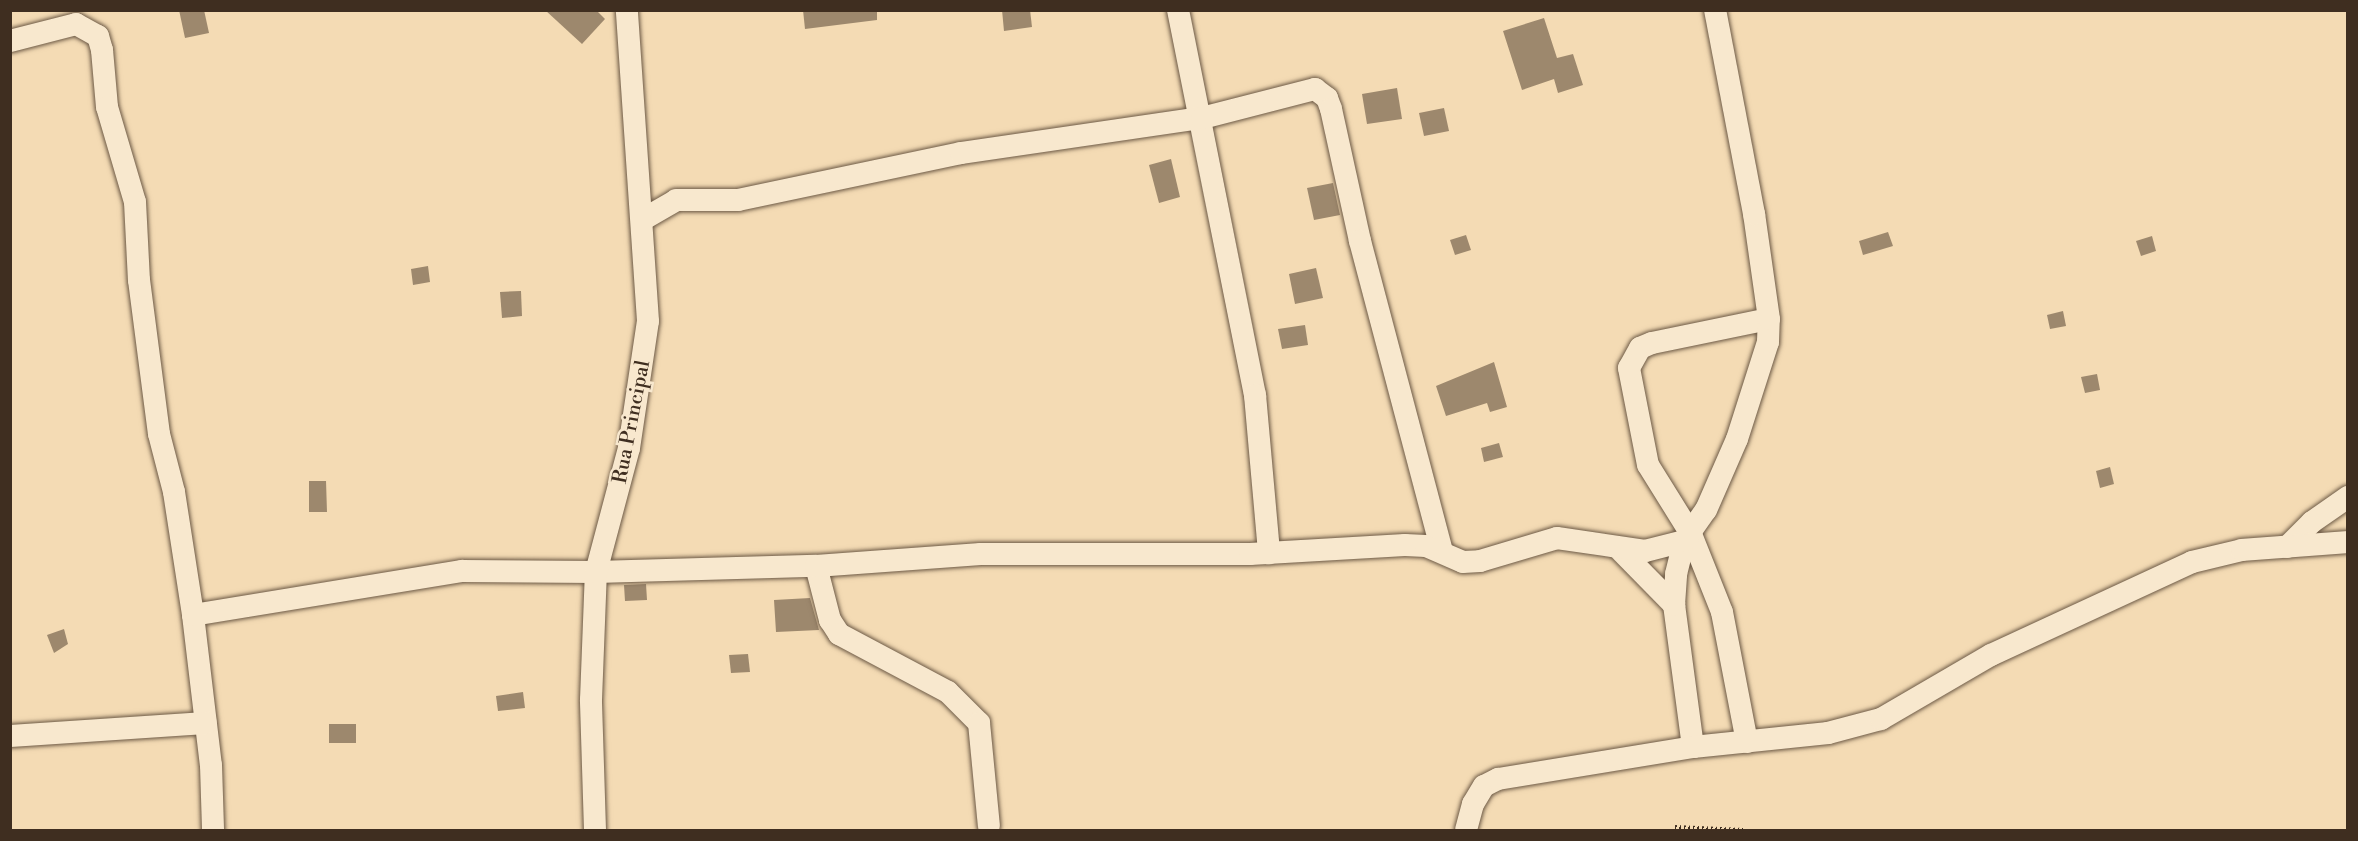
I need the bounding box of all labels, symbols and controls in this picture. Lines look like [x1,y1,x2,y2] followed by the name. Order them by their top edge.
[608,358,656,486] street label: Rua Principal

